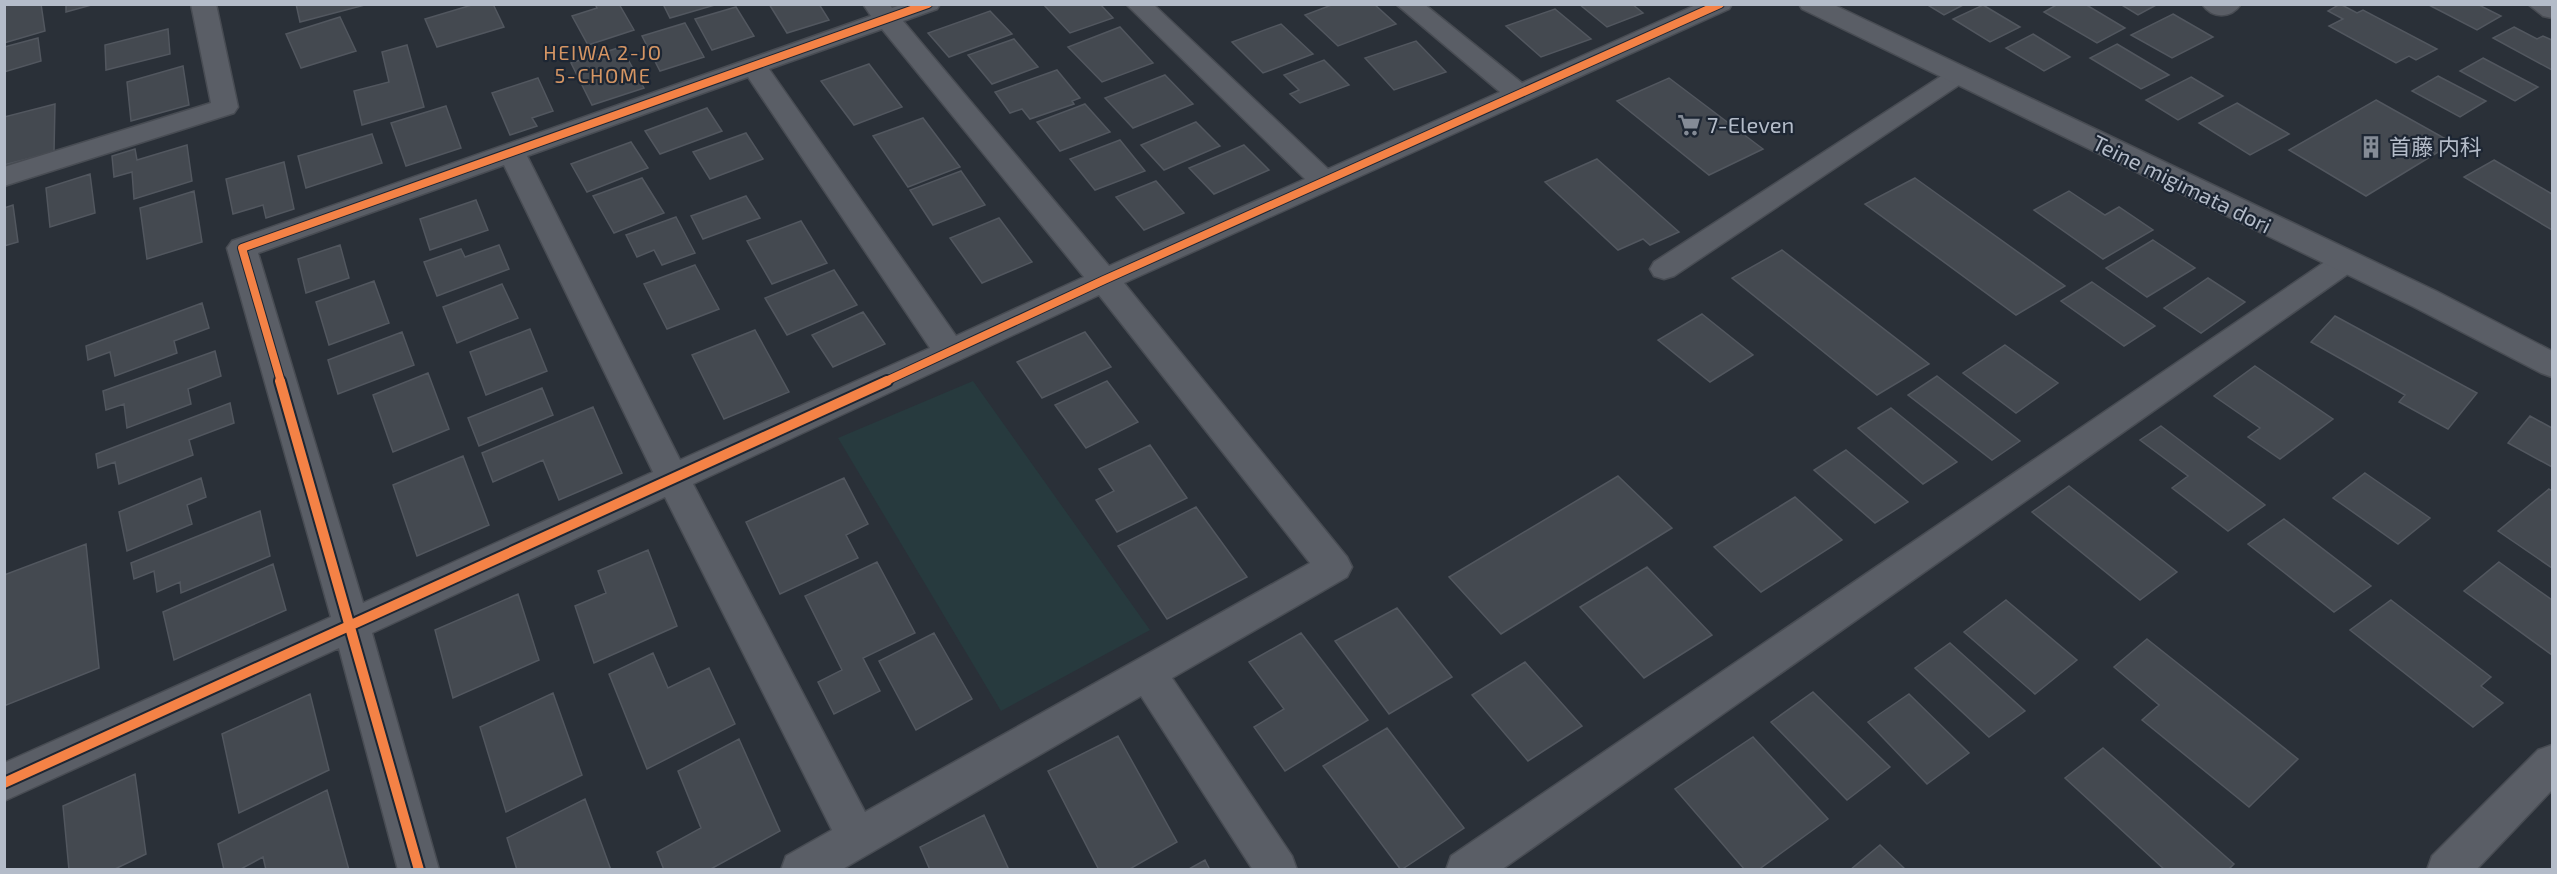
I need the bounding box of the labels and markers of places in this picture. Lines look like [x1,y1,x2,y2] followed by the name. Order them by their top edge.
[1707,111,1794,137] place label: 7-Eleven
[1676,112,1702,138] supermarket icon: 7-Eleven
[2389,133,2482,159] place label: 首藤 内科
[2358,134,2384,160] building icon: 首藤 内科

